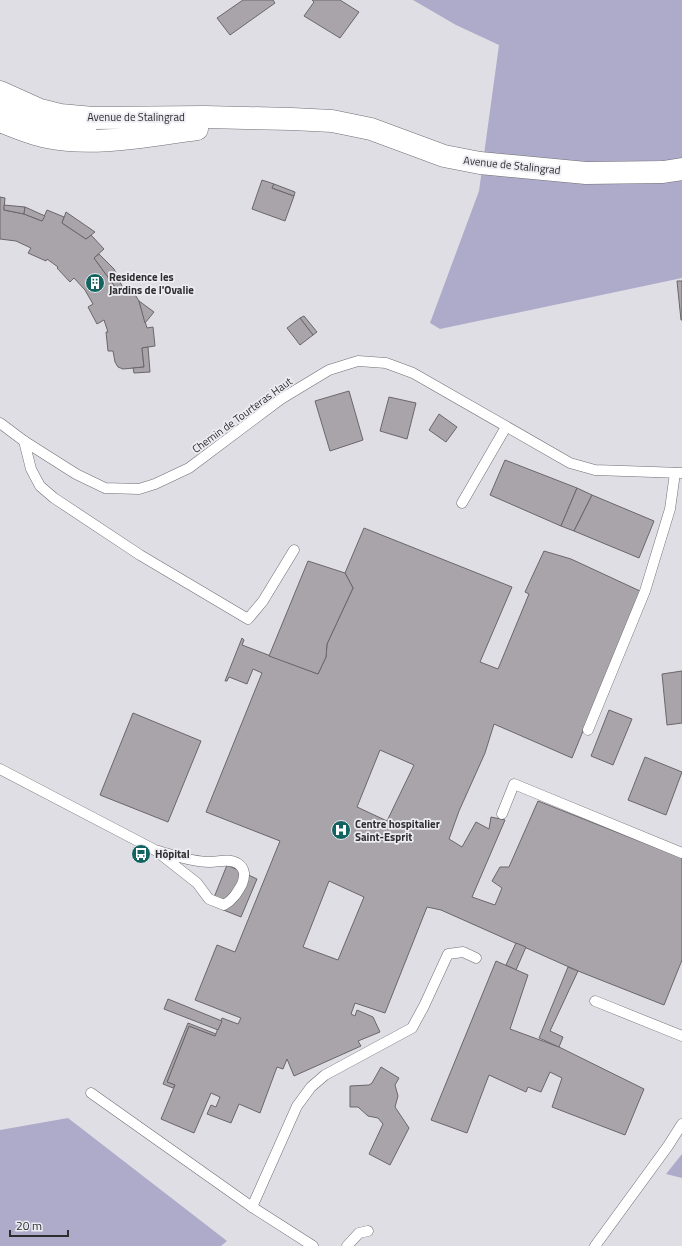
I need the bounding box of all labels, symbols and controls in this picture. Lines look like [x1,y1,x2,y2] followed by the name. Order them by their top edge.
[87,109,185,125] street label: Avenue de Stalingrad
[463,152,561,178] street label: Avenue de Stalingrad
[109,269,194,298] place label: Residence les Jardins de l'Ovalie
[84,272,106,294] building icon: Residence les Jardins de l'Ovalie
[189,373,295,457] street label: Chemin de Tourteras Haut
[355,816,440,845] place label: Centre hospitalier Saint-Esprit
[330,819,352,841] hospital icon: Centre hospitalier Saint-Esprit
[130,843,152,865] bus stop icon: Hôpital
[155,846,190,862] place label: Hôpital
[10,1212,68,1238] scale bar
[16,1216,42,1235] text: 20 m

